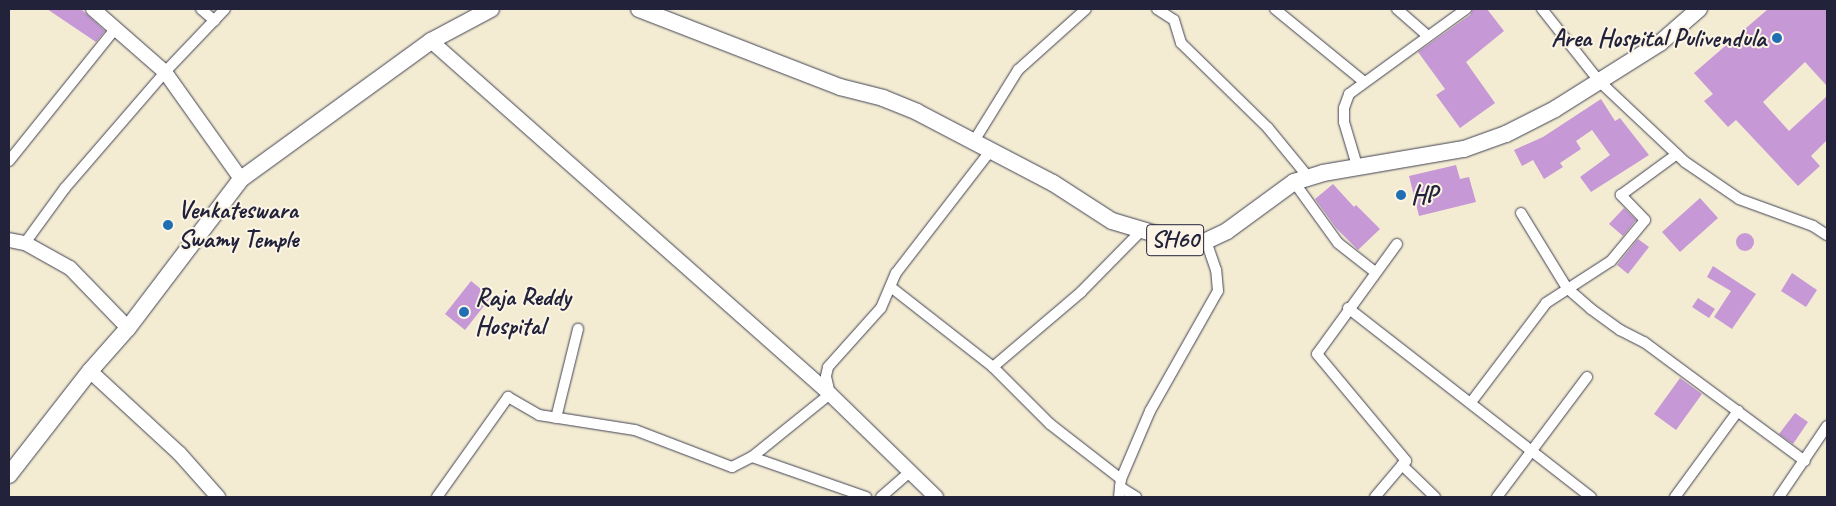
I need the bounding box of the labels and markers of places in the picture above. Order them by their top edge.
place label: Area Hospital Pulivendula [1552,23,1766,53]
marker: Area Hospital Pulivendula [1770,31,1784,45]
place label: HP [1411,180,1437,210]
marker: HP [1395,189,1407,201]
place label: Venkateswara Swamy Temple [178,196,298,255]
marker: Venkateswara Swamy Temple [162,219,174,231]
place label: Raja Reddy Hospital [475,283,571,342]
marker: Raja Reddy Hospital [457,305,471,319]

